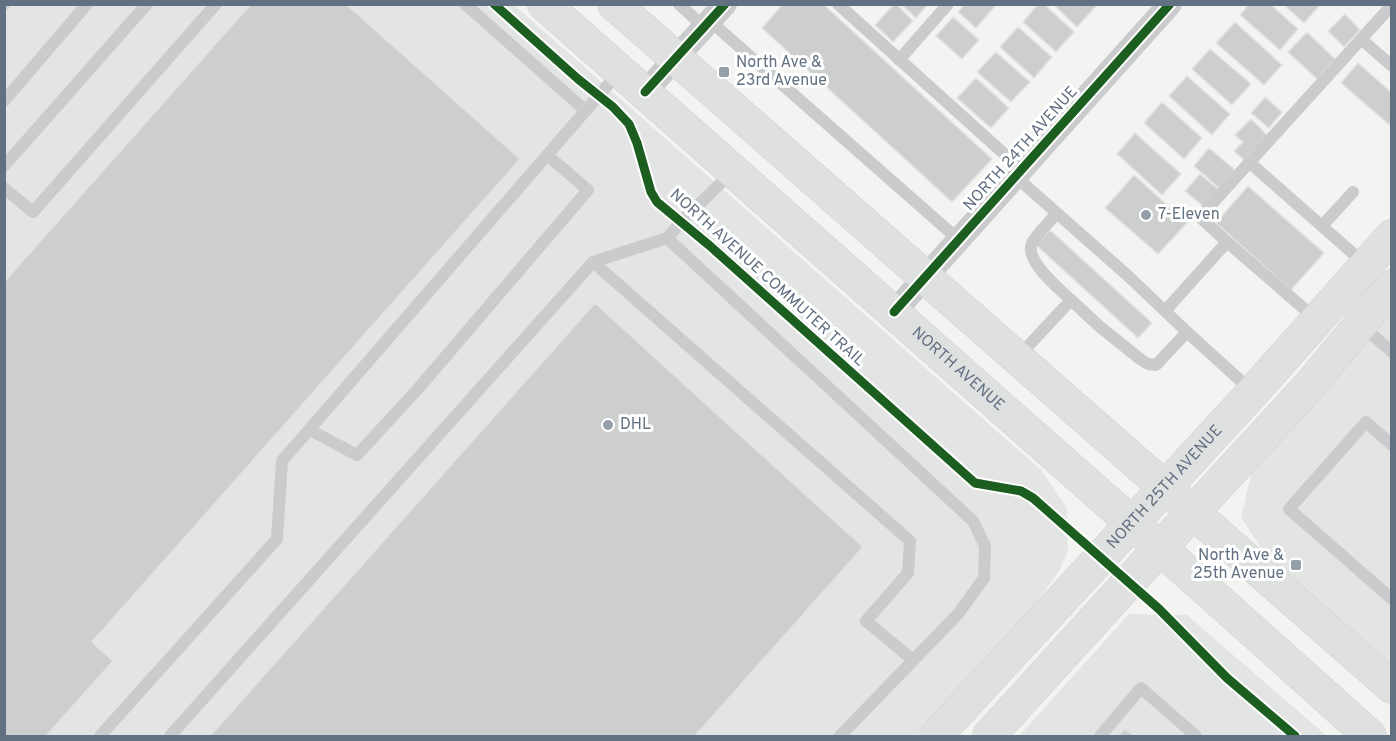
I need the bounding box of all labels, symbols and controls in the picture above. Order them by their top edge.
place label: North Ave & 23rd Avenue [736,53,827,91]
marker: North Ave & 23rd Avenue [717,65,731,79]
street label: NORTH 24TH AVENUE [960,82,1082,216]
street label: NORTH AVENUE COMMUTER TRAIL [665,185,869,371]
place label: 7-Eleven [1158,205,1220,225]
marker: 7-Eleven [1139,208,1153,222]
street label: NORTH AVENUE [907,323,1009,416]
place label: DHL [620,415,651,435]
marker: DHL [601,418,615,432]
street label: NORTH 25TH AVENUE [1103,421,1227,554]
place label: North Ave & 25th Avenue [1193,546,1284,584]
marker: North Ave & 25th Avenue [1289,558,1303,572]

